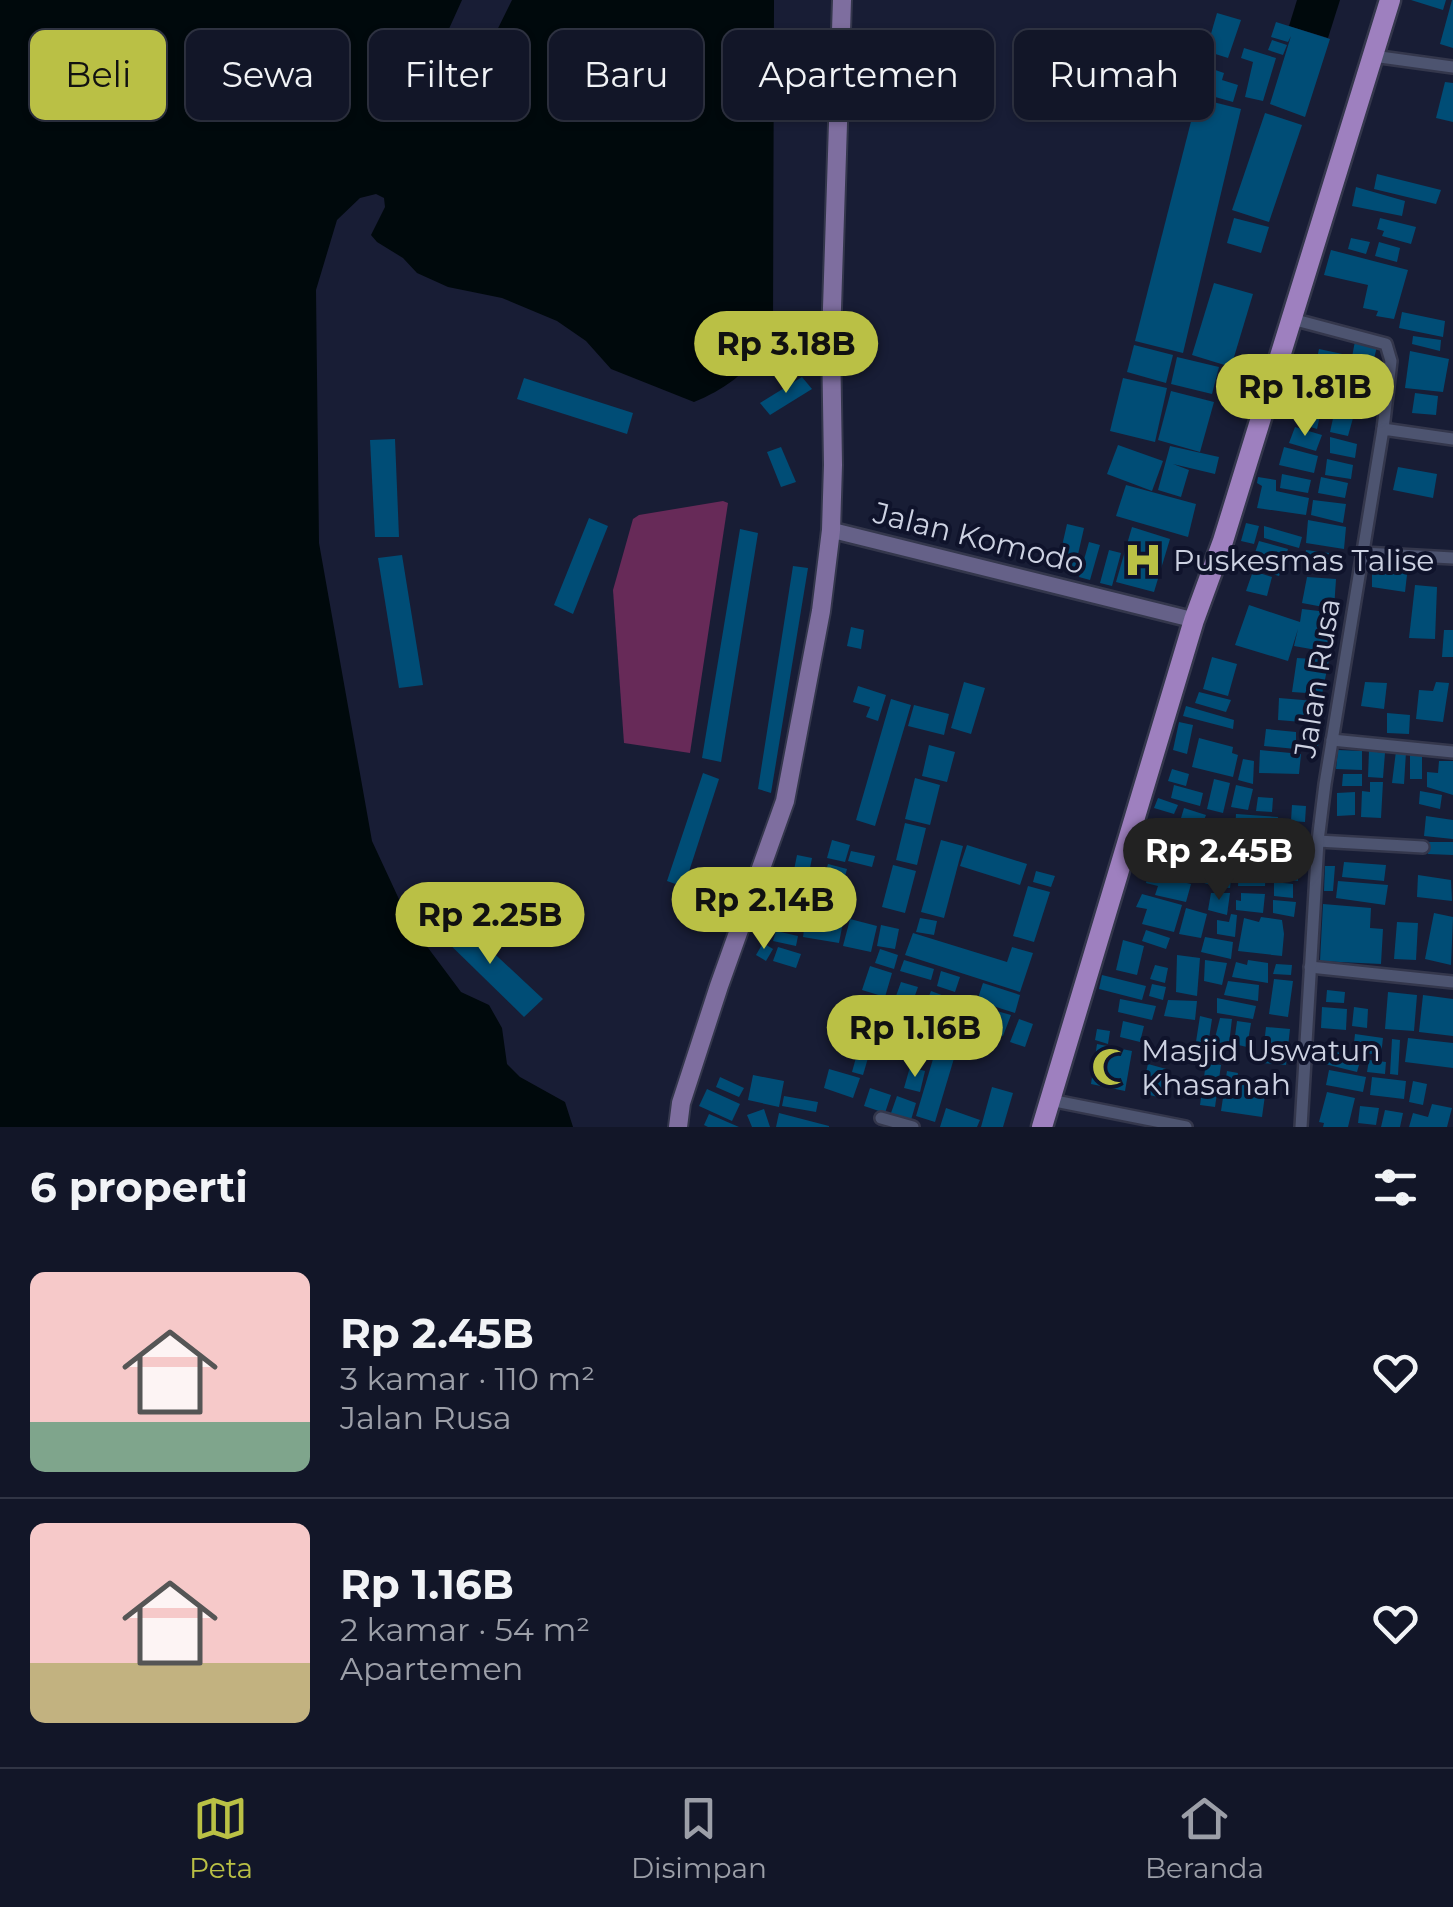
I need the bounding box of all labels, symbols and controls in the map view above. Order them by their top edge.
chip: Beli [30,30,166,120]
chip: Sewa [186,30,349,120]
chip: Filter [369,30,529,120]
chip: Baru [549,30,703,120]
chip: Apartemen [723,30,994,120]
chip: Rumah [1014,30,1214,120]
pin: Rp 3.18B [683,311,889,396]
text: Rp 3.18B [716,324,856,363]
pin: Rp 1.81B [1202,354,1408,439]
text: Rp 1.81B [1238,367,1372,406]
street label: Jalan Komodo [869,494,1088,582]
hospital icon: Puskesmas Talise [1122,539,1164,581]
place label: Puskesmas Talise [1173,542,1434,579]
street label: Jalan Rusa [1286,596,1348,761]
pin: Rp 2.45B [1116,818,1322,903]
text: Rp 2.45B [1145,831,1293,870]
pin: Rp 2.14B [661,867,867,952]
text: Rp 2.14B [694,880,834,919]
pin: Rp 2.25B [387,882,593,967]
text: Rp 2.25B [418,895,562,934]
pin: Rp 1.16B [812,995,1018,1080]
text: Rp 1.16B [849,1008,981,1047]
place label: Masjid Uswatun Khasanah [1141,1032,1381,1103]
mosque icon: Masjid Uswatun Khasanah [1090,1046,1132,1088]
icon: filters [1368,1160,1423,1215]
text: 6 properti [30,1161,248,1213]
text: Rp 2.45B [340,1307,534,1359]
icon: home [110,1312,230,1432]
icon: heart [1368,1345,1423,1400]
text: 3 kamar · 110 m² [340,1359,595,1398]
text: Jalan Rusa [340,1398,512,1437]
text: Rp 1.16B [340,1558,514,1610]
icon: home [110,1563,230,1683]
icon: heart [1368,1596,1423,1651]
text: 2 kamar · 54 m² [340,1610,590,1649]
text: Apartemen [340,1649,523,1688]
tab: Peta [189,1791,253,1885]
tab: Disimpan [631,1791,767,1885]
tab: Beranda [1145,1791,1264,1885]

